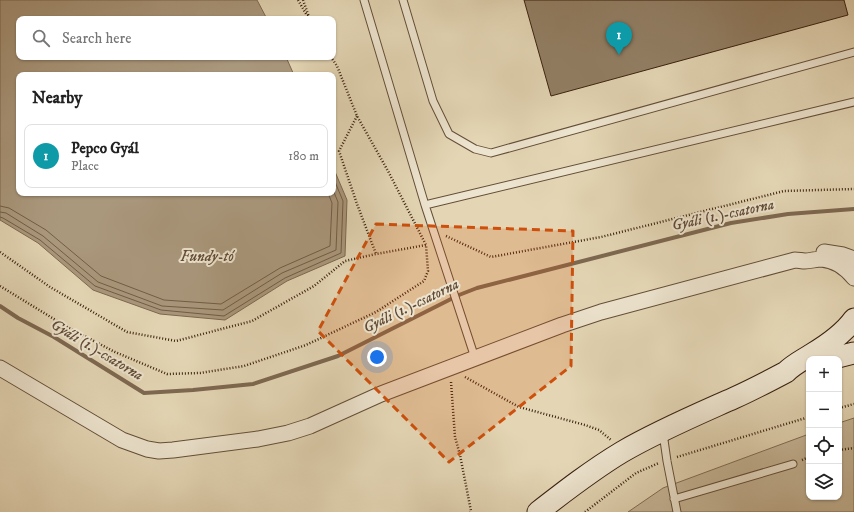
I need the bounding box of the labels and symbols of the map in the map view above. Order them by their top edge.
pin: 1 [606,22,632,55]
water label: Gyáli (1.)-csatorna [670,195,776,235]
water label: Fundy-tó [180,247,235,266]
water label: Gyáli (1.)-csatorna [360,275,462,337]
water label: Gyáli (1.)-csatorna [47,315,147,385]
your location [367,347,387,367]

